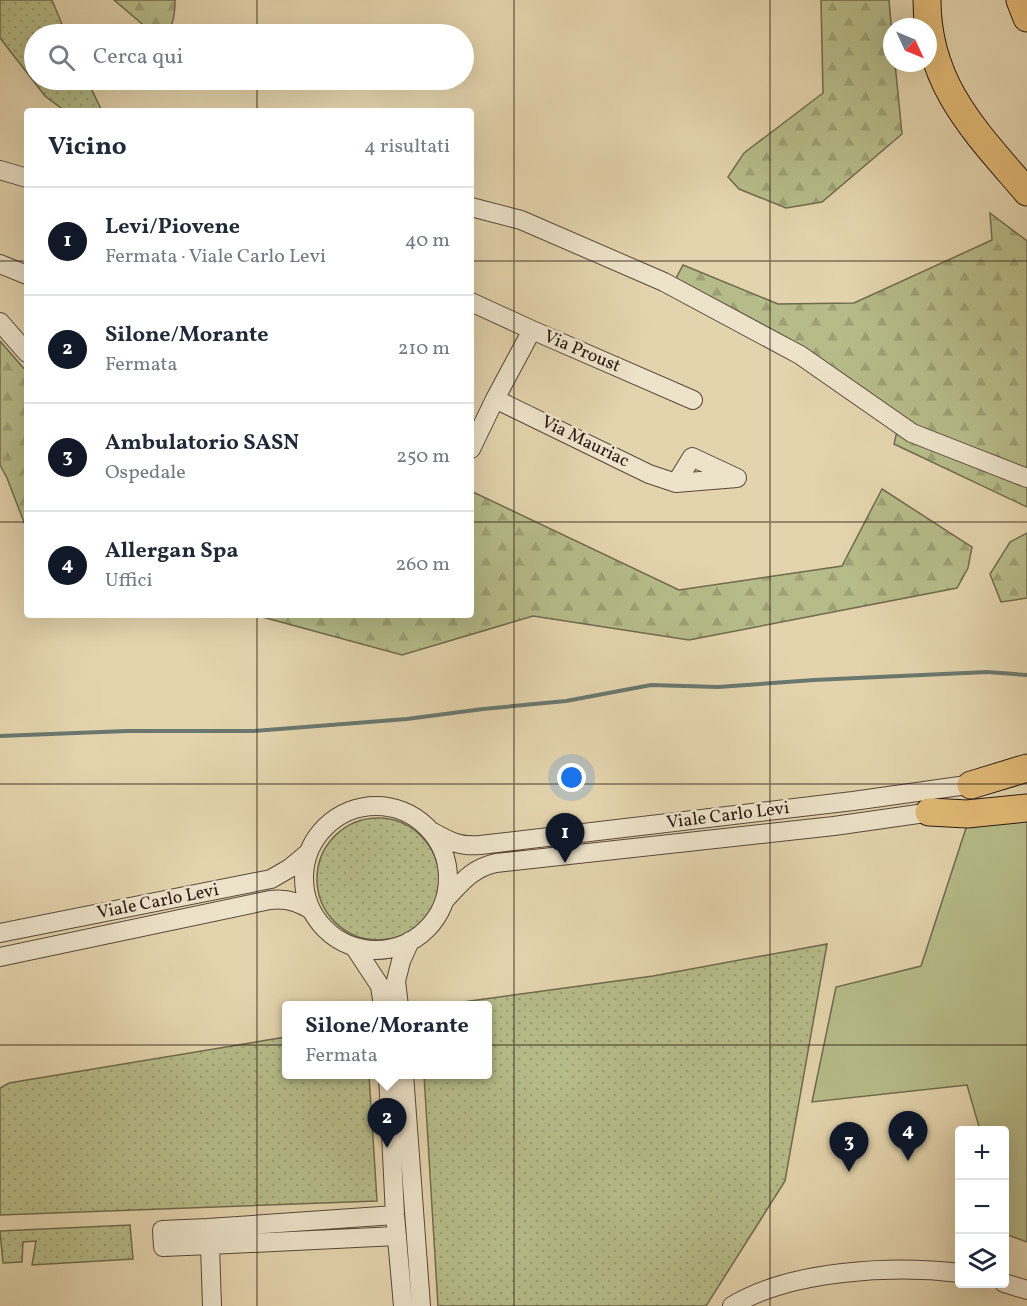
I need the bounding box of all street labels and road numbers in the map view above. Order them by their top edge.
street label: Via Proust [540,325,624,379]
street label: Via Mauriac [537,410,633,474]
street label: Viale Carlo Levi [665,796,791,836]
street label: Viale Carlo Levi [95,878,221,926]

